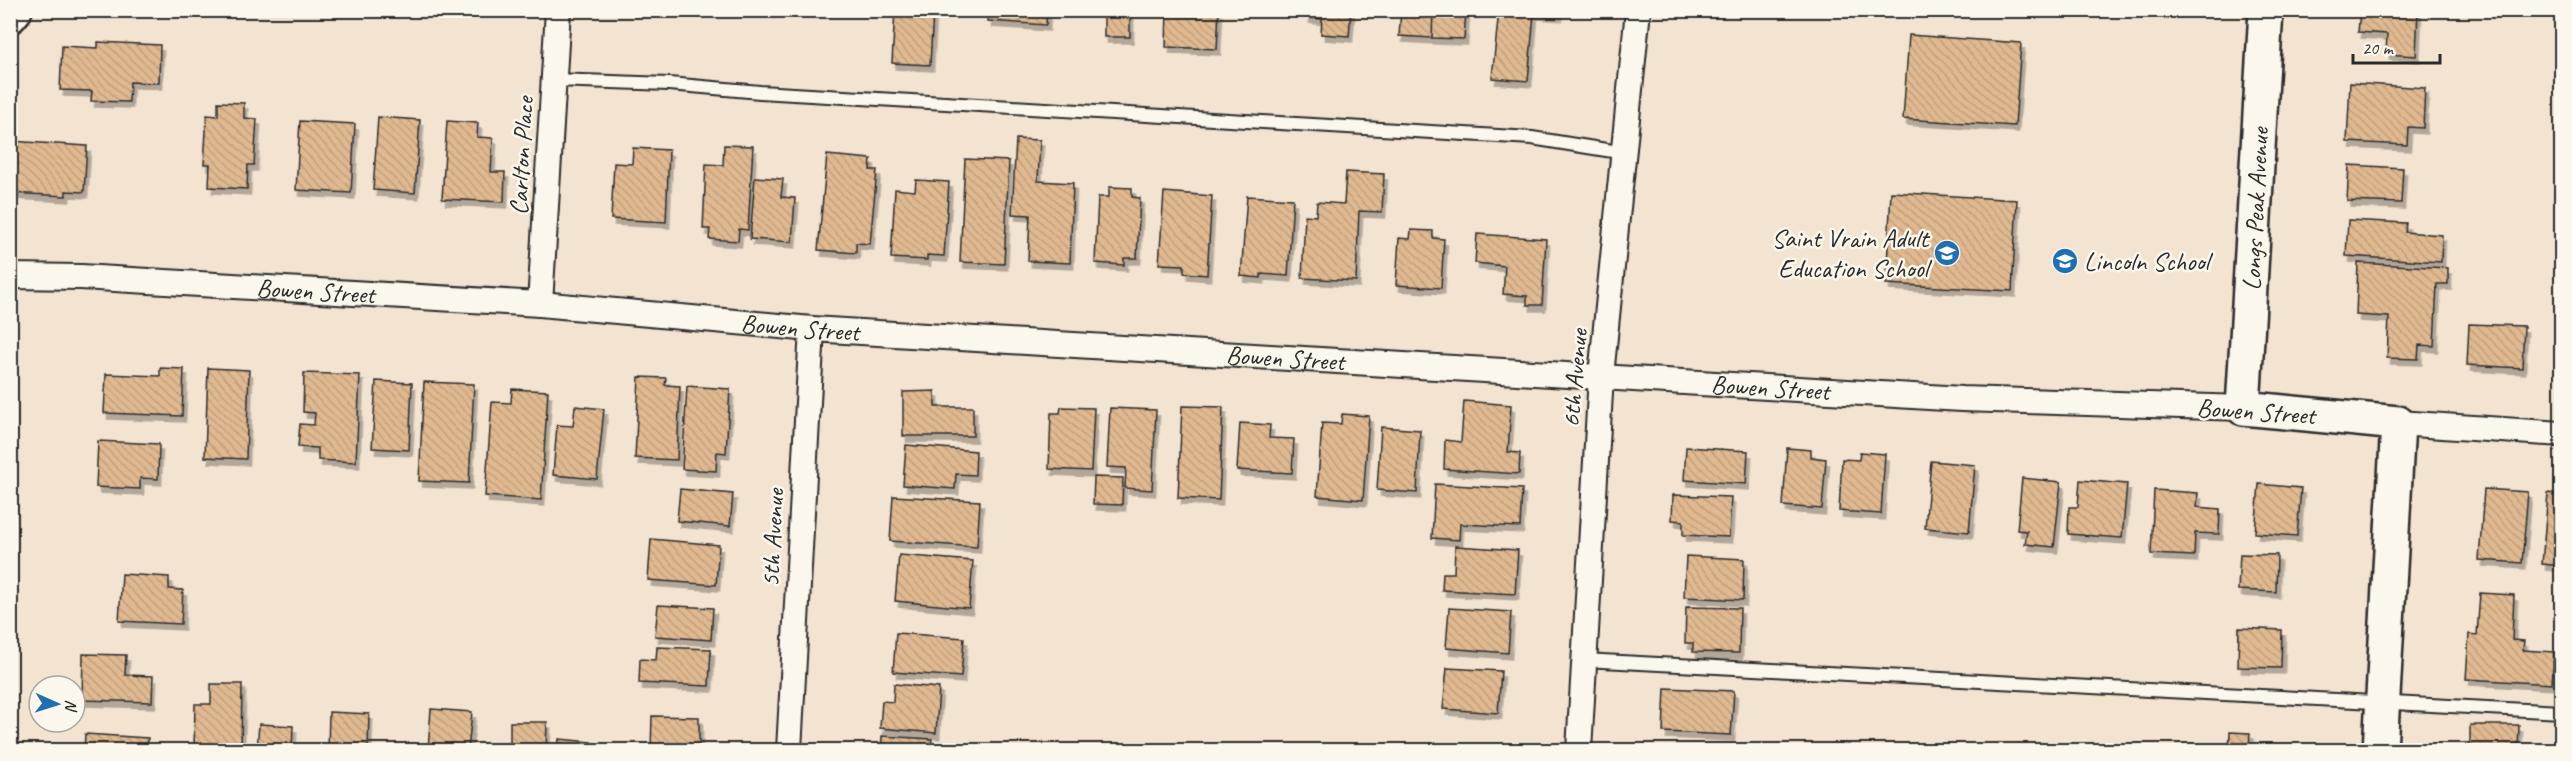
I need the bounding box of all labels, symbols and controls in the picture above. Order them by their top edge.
scale bar [2353,27,2440,65]
text: 20 m [2362,37,2395,59]
street label: Carlton Place [502,93,541,216]
street label: Longs Peak Avenue [2235,125,2276,291]
place label: Saint Vrain Adult Education School [1772,222,1933,285]
school or university icon: Saint Vrain Adult Education School [1932,238,1962,268]
place label: Lincoln School [2084,245,2214,278]
school or university icon: Lincoln School [2050,246,2080,276]
street label: Bowen Street [255,271,378,311]
street label: Bowen Street [740,307,863,349]
street label: 6th Avenue [1554,326,1595,428]
street label: Bowen Street [1225,338,1348,379]
street label: Bowen Street [1710,368,1833,408]
street label: Bowen Street [2196,391,2319,432]
street label: 5th Avenue [753,487,792,588]
north arrow [27,674,87,734]
text: N [61,699,81,713]

